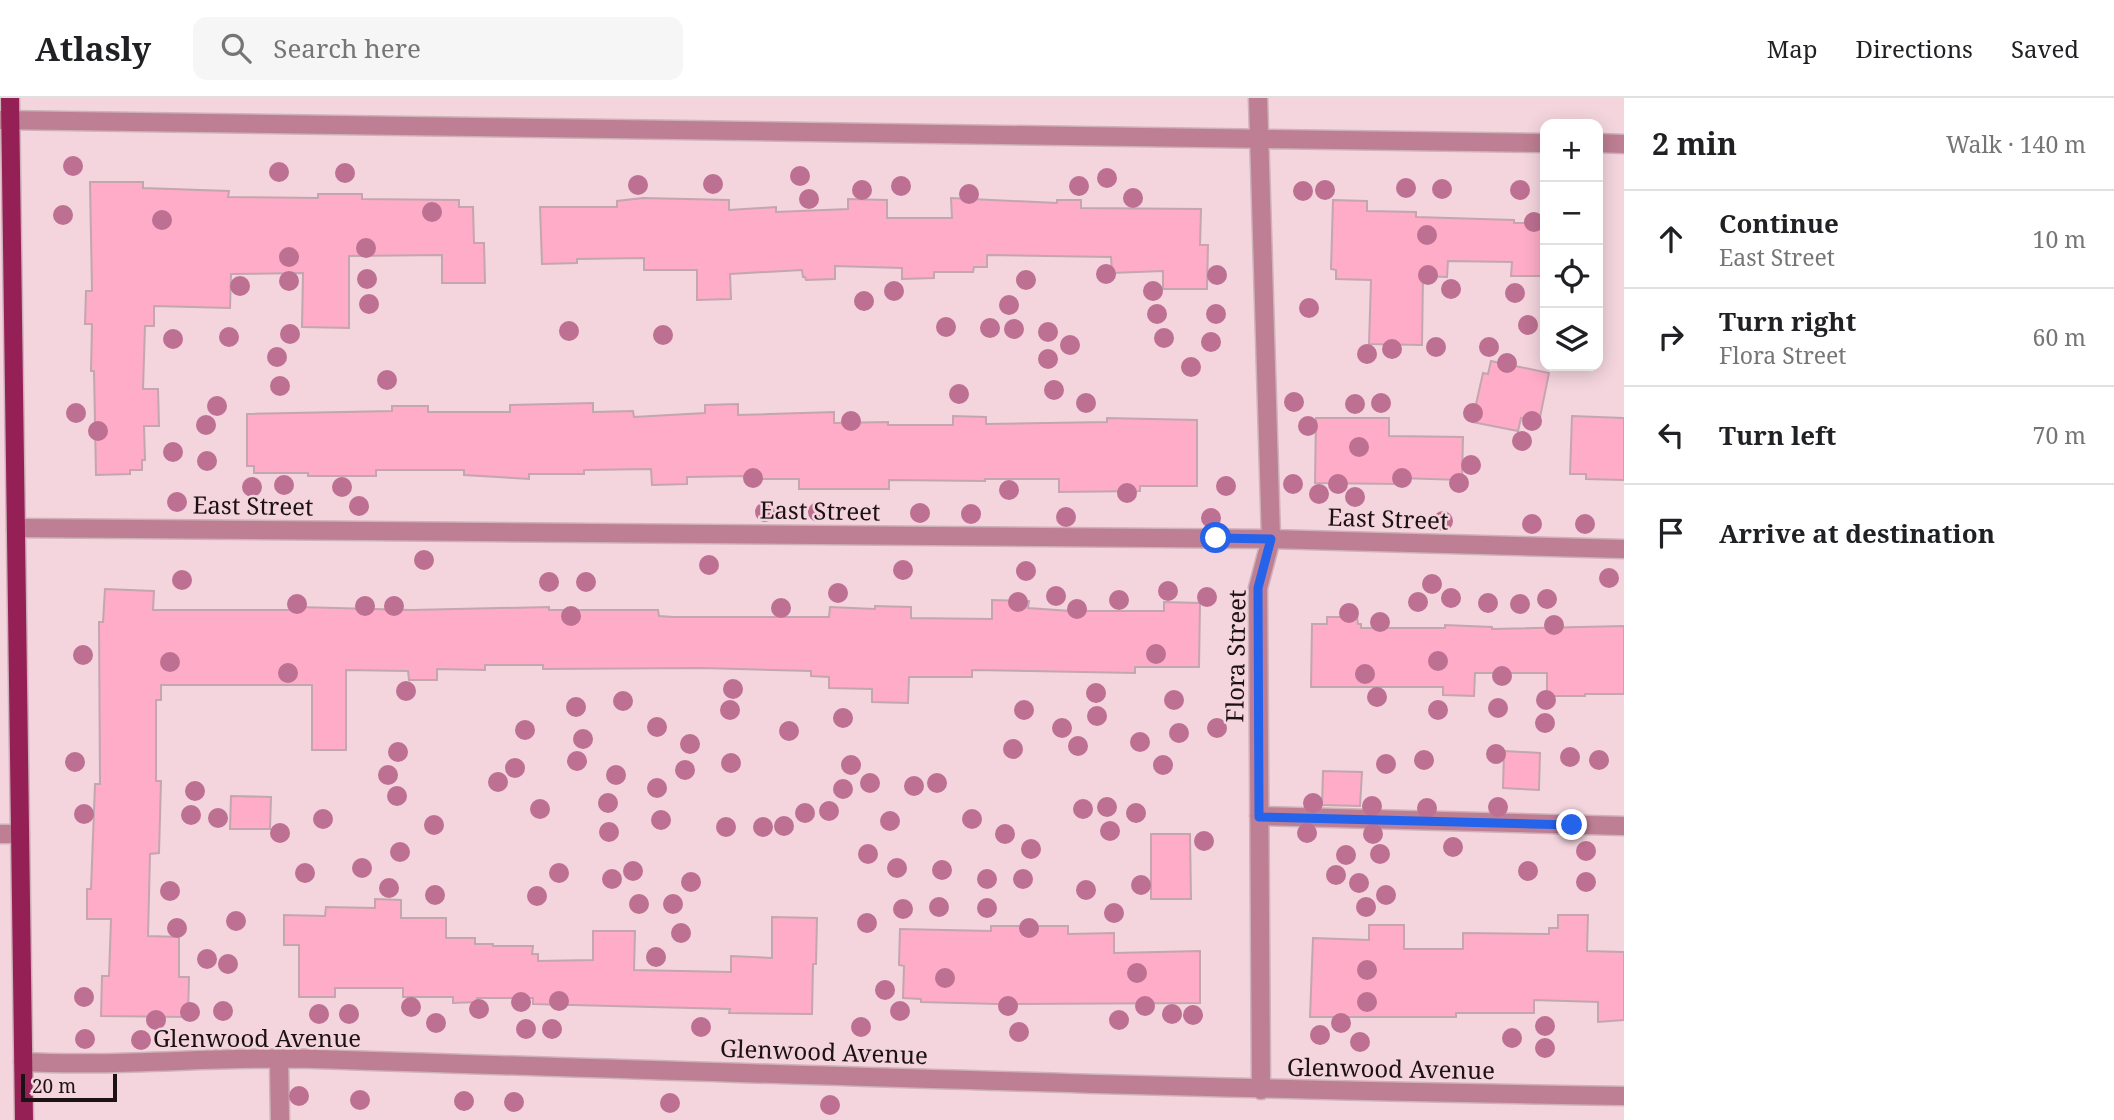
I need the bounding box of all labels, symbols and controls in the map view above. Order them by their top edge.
search box [193,17,683,80]
text: Atlasly [35,26,151,71]
icon: search [217,29,255,67]
text: Search here [273,30,421,66]
text: Map [1767,32,1818,65]
text: Directions [1856,32,1973,65]
text: Saved [2011,32,2079,65]
map controls [1540,119,1603,371]
button: + [1540,119,1603,182]
text: 2 min [1652,123,1737,164]
text: Walk · 140 m [1946,128,2086,160]
button: − [1540,182,1603,245]
text: Continue [1719,205,1839,241]
icon: ahead [1652,220,1690,258]
text: 10 m [2033,223,2086,255]
text: East Street [1719,241,1835,273]
button: locate [1540,245,1603,308]
text: Turn right [1719,303,1856,339]
button: layers [1540,308,1603,371]
icon: right [1652,318,1690,356]
text: 60 m [2033,321,2086,353]
text: Flora Street [1719,339,1846,371]
icon: left [1652,416,1690,454]
text: Turn left [1719,417,1836,453]
text: 70 m [2033,419,2086,451]
street label: East Street [192,487,314,523]
street label: East Street [759,492,881,528]
street label: East Street [1327,499,1449,537]
icon: arrive [1652,514,1690,552]
text: Arrive at destination [1719,515,1995,551]
route start [1200,522,1231,553]
street label: Flora Street [1217,589,1253,723]
route end [1556,809,1587,840]
street label: Glenwood Avenue [153,1021,361,1054]
street label: Glenwood Avenue [719,1031,929,1071]
street label: Glenwood Avenue [1287,1050,1495,1086]
scale bar [21,1071,117,1103]
text: 20 m [32,1073,76,1099]

